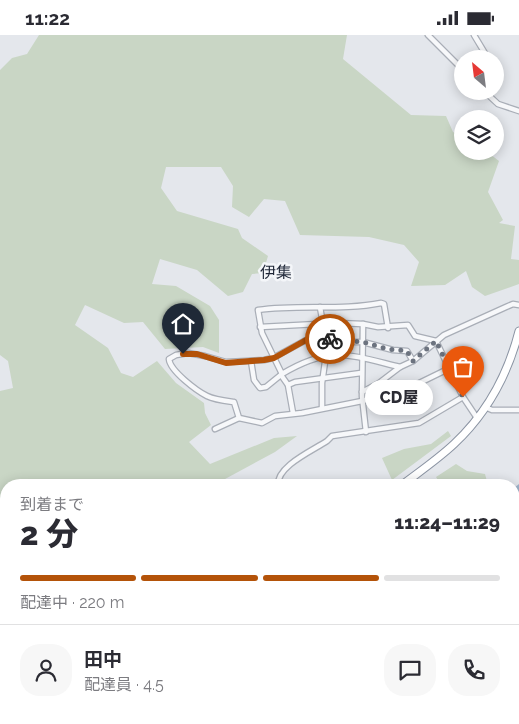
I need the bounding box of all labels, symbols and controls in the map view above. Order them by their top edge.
text: 11:22 [25,7,70,29]
north arrow [454,50,504,100]
map controls [454,50,504,160]
button: layers [454,110,504,160]
district label: 伊集 [260,263,292,282]
pin [162,303,204,354]
icon: home [169,310,197,338]
courier [305,314,355,364]
icon: bike [316,325,344,353]
pin [442,346,484,397]
icon: bag [449,353,477,381]
callout: CD屋 [366,379,433,415]
text: CD屋 [380,388,418,407]
text: 到着まで [20,495,84,514]
text: 11:24–11:29 [394,511,500,533]
text: 2 分 [20,515,78,552]
text: 配達中 · 220 m [20,593,124,612]
button: person [20,644,72,696]
button: chat [384,644,436,696]
button: phone [448,644,500,696]
text: 田中 [84,648,122,670]
text: 配達員 · 4.5 [84,675,164,694]

